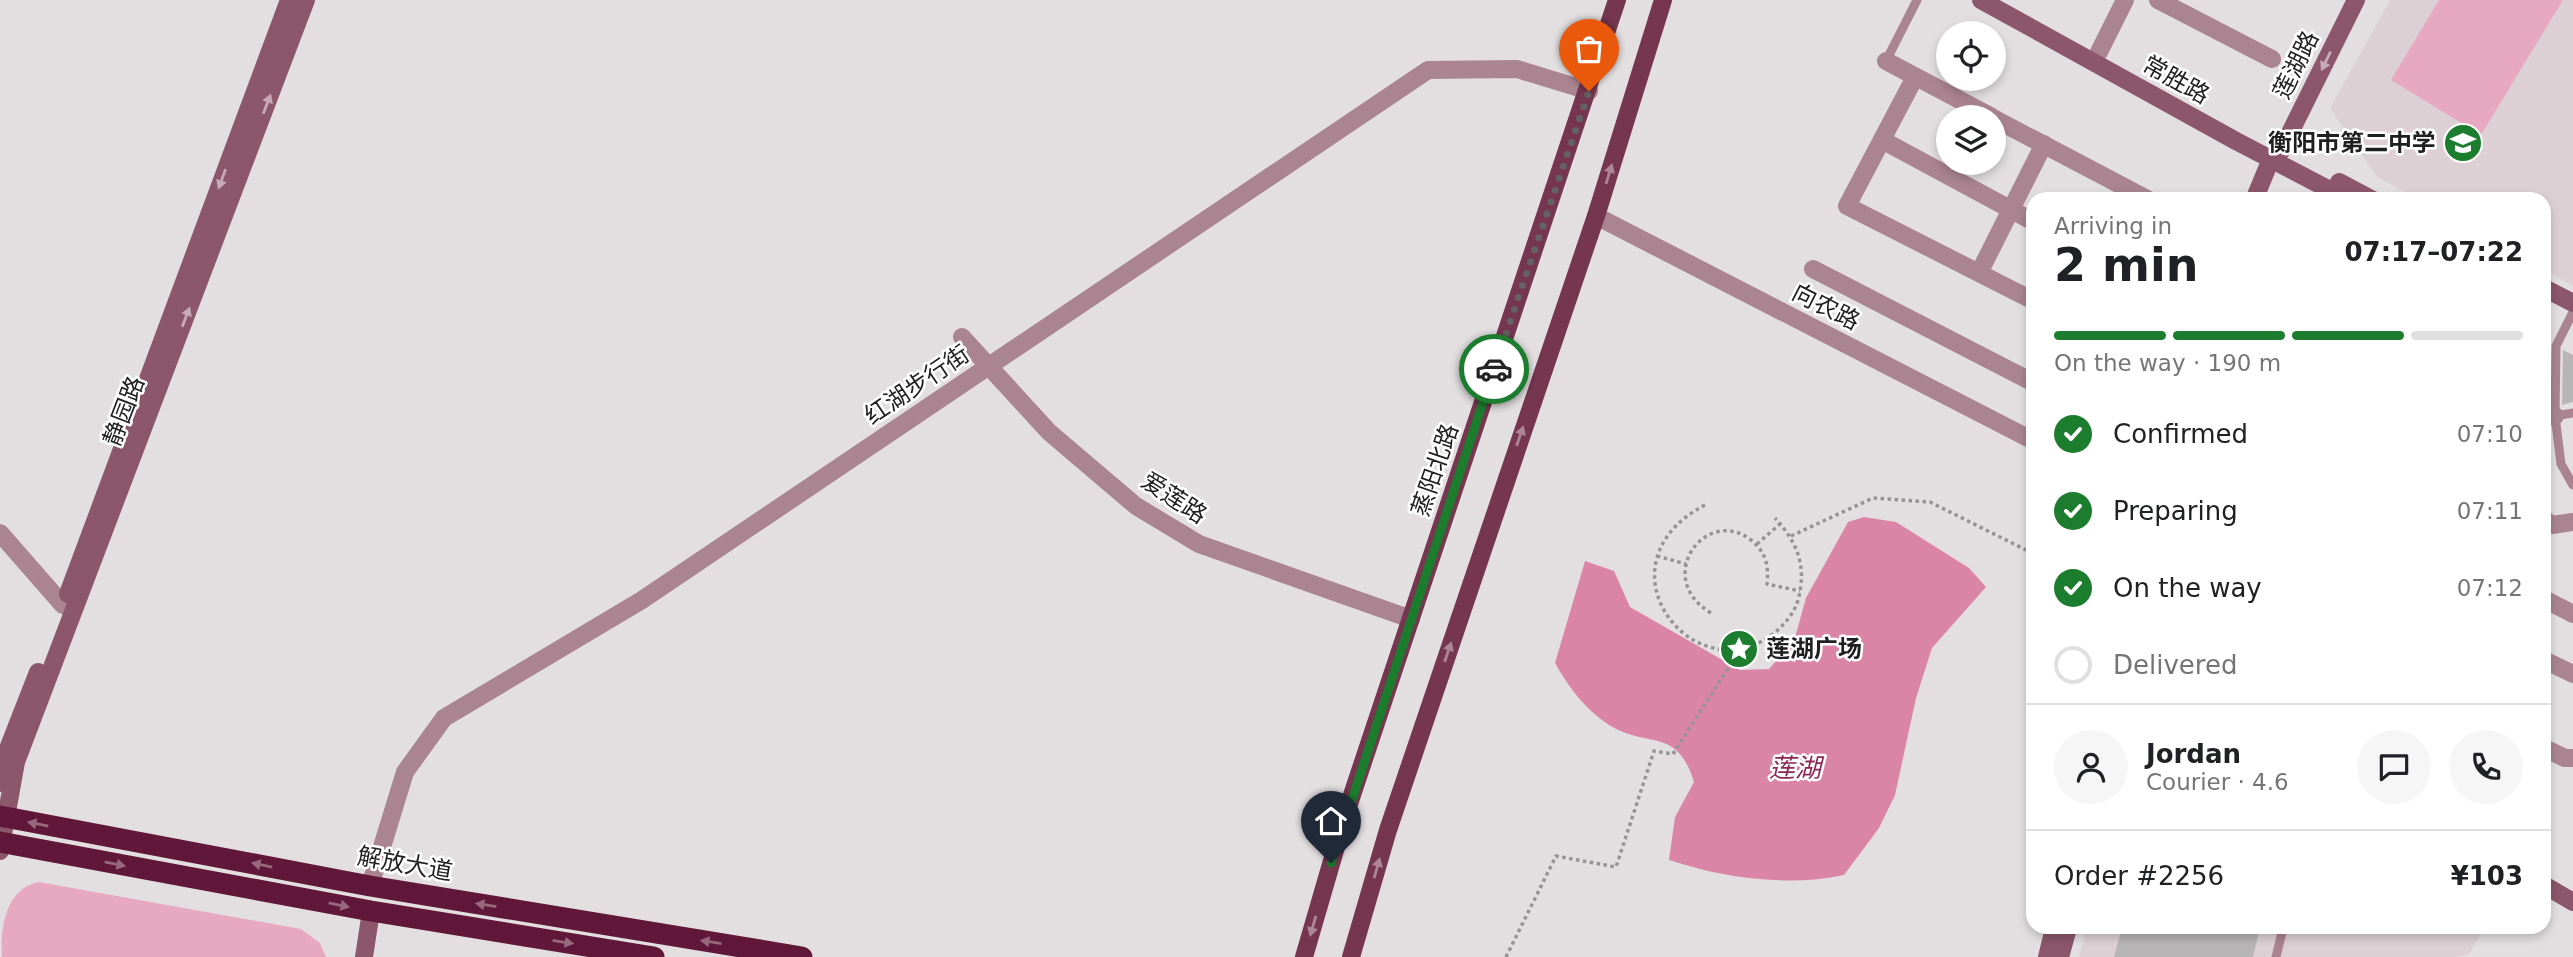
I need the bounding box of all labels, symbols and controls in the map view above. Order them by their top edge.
pin [1559,19,1619,91]
map controls [1936,21,2006,175]
button: locate [1936,21,2006,91]
street label: 莲湖路 [2268,27,2324,103]
icon: bag [1570,30,1608,68]
street label: 常胜路 [2138,50,2214,110]
one-way arrow [2320,51,2331,71]
one-way arrow [261,93,272,114]
button: layers [1936,105,2006,175]
school or university icon: 衡阳市第二中学 [2442,122,2484,164]
place label: 衡阳市第二中学 [2268,129,2436,157]
one-way arrow [1604,164,1615,185]
one-way arrow [216,168,227,189]
text: Arriving in [2054,213,2172,239]
text: 07:17–07:22 [2344,237,2523,267]
text: 2 min [2054,238,2198,292]
street label: 向农路 [1788,278,1864,336]
one-way arrow [181,306,192,327]
courier [1459,334,1529,404]
street label: 红湖步行街 [859,340,975,430]
icon: car [1475,350,1513,388]
text: On the way · 190 m [2054,350,2281,376]
street label: 静园路 [98,372,150,450]
icon: check [2054,415,2092,453]
text: Confirmed [2113,419,2248,449]
street label: 蒸阳北路 [1406,420,1464,520]
text: 07:10 [2457,421,2523,447]
one-way arrow [1515,426,1526,447]
street label: 爱莲路 [1136,467,1212,529]
icon: check [2054,492,2092,530]
text: Preparing [2113,496,2238,526]
text: 07:11 [2457,498,2523,524]
icon: check [2054,569,2092,607]
text: On the way [2113,573,2262,603]
text: 07:12 [2457,575,2523,601]
place icon: 莲湖广场 [1718,628,1760,670]
place label: 莲湖广场 [1766,635,1862,663]
one-way arrow [1443,641,1454,662]
text: Delivered [2113,650,2237,680]
button: person [2054,730,2128,804]
button: chat [2357,730,2431,804]
button: phone [2449,730,2523,804]
text: Jordan [2146,739,2241,769]
water label: 莲湖 [1769,753,1825,783]
text: Courier · 4.6 [2146,769,2289,795]
pin [1301,791,1361,863]
icon: home [1312,802,1350,840]
one-way arrow [27,818,49,829]
street label: 解放大道 [355,842,455,886]
one-way arrow [1372,857,1382,878]
one-way arrow [104,858,126,869]
one-way arrow [251,860,273,871]
text: Order #2256 [2054,861,2224,891]
text: ¥103 [2451,861,2523,891]
one-way arrow [475,899,497,910]
one-way arrow [328,900,350,911]
one-way arrow [1307,916,1317,937]
one-way arrow [700,936,722,947]
one-way arrow [552,937,574,948]

